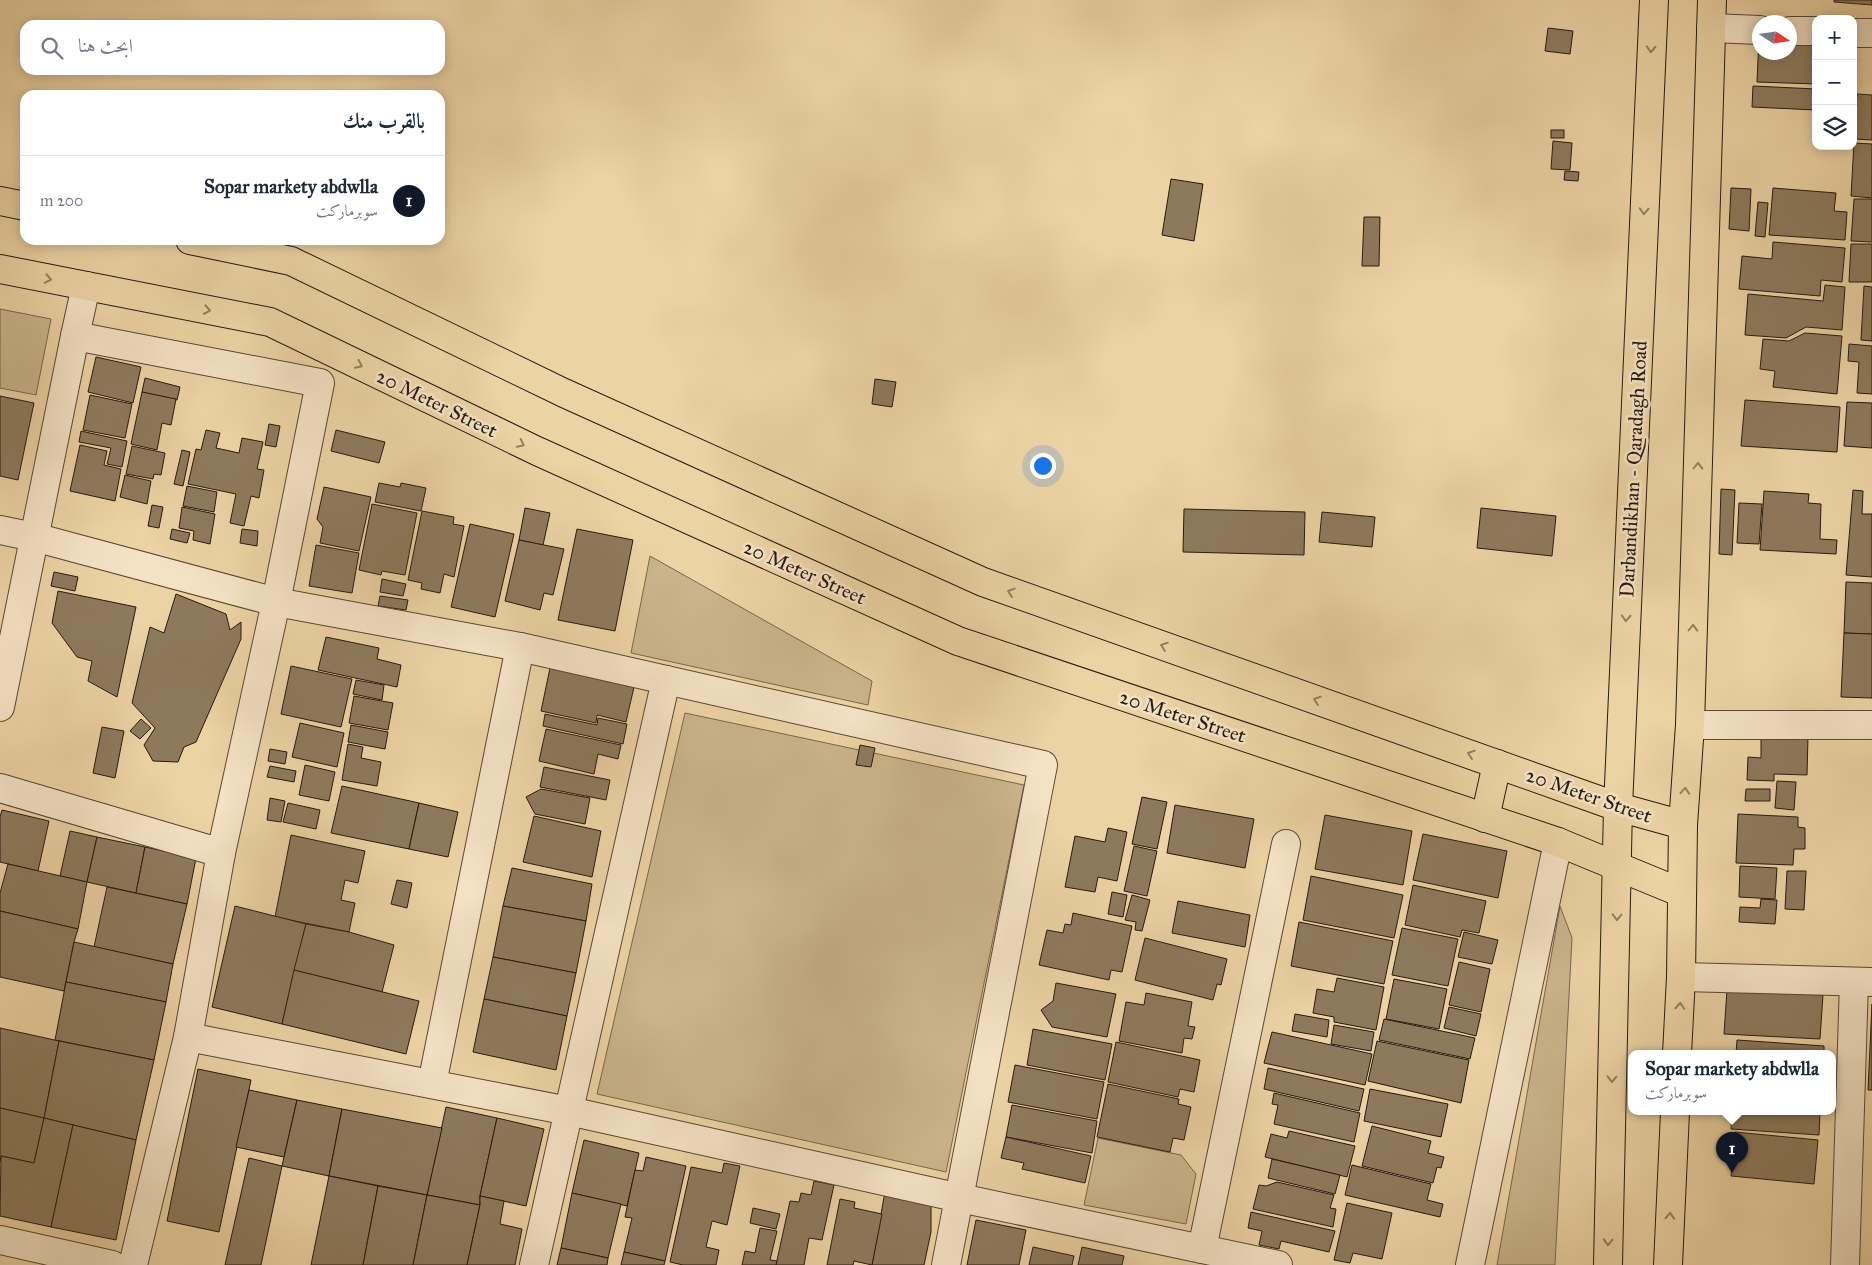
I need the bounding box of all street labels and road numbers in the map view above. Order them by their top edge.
street label: Darbandikhan - Qaradagh Road [1614,340,1653,598]
street label: 20 Meter Street [373,363,501,443]
street label: 20 Meter Street [740,534,870,610]
street label: 20 Meter Street [1117,684,1249,748]
street label: 20 Meter Street [1523,762,1655,828]

